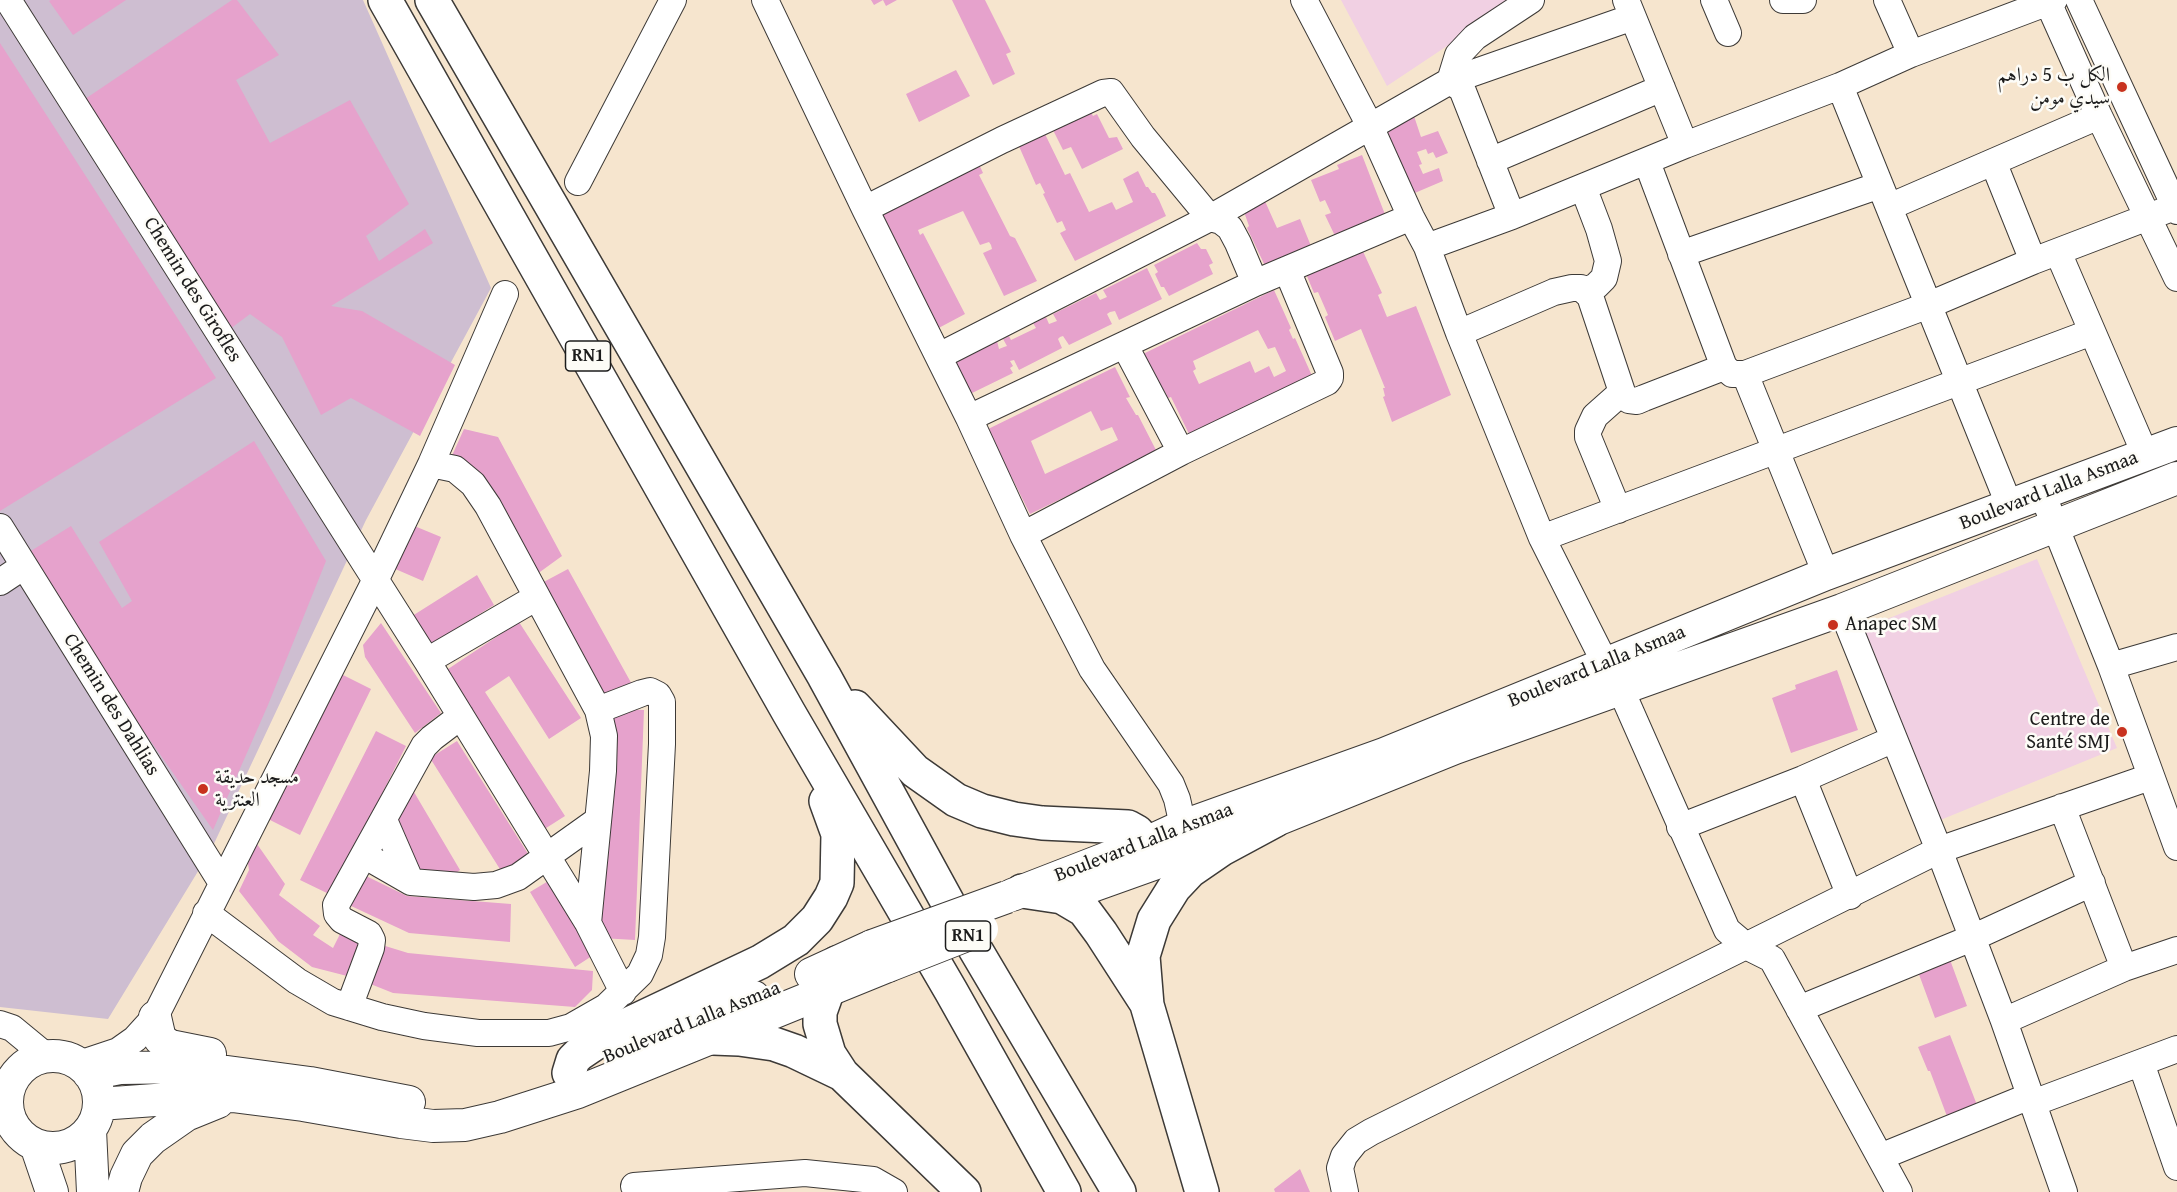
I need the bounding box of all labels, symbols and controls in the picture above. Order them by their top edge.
place label: الكل ب 5 دراهم سيدي مومن [1997,64,2110,111]
marker: الكل ب 5 دراهم سيدي مومن [2115,80,2129,94]
street label: Chemin des Girofles [138,213,246,367]
road number: RN1 [566,341,610,371]
street label: Boulevard Lalla Asmaa [1956,446,2142,536]
place label: Anapec SM [1845,613,1937,637]
marker: Anapec SM [1826,618,1840,632]
street label: Boulevard Lalla Asmaa [1505,620,1689,714]
street label: Chemin des Dahlias [58,630,164,780]
place label: Centre de Santé SMJ [2026,708,2110,755]
marker: Centre de Santé SMJ [2115,725,2129,739]
place label: مسجد حديقة العنترية [215,766,299,813]
marker: مسجد حديقة العنترية [196,782,210,796]
street label: Boulevard Lalla Asmaa [1051,798,1237,888]
road number: RN1 [946,921,990,951]
street label: Boulevard Lalla Asmaa [600,976,784,1070]

